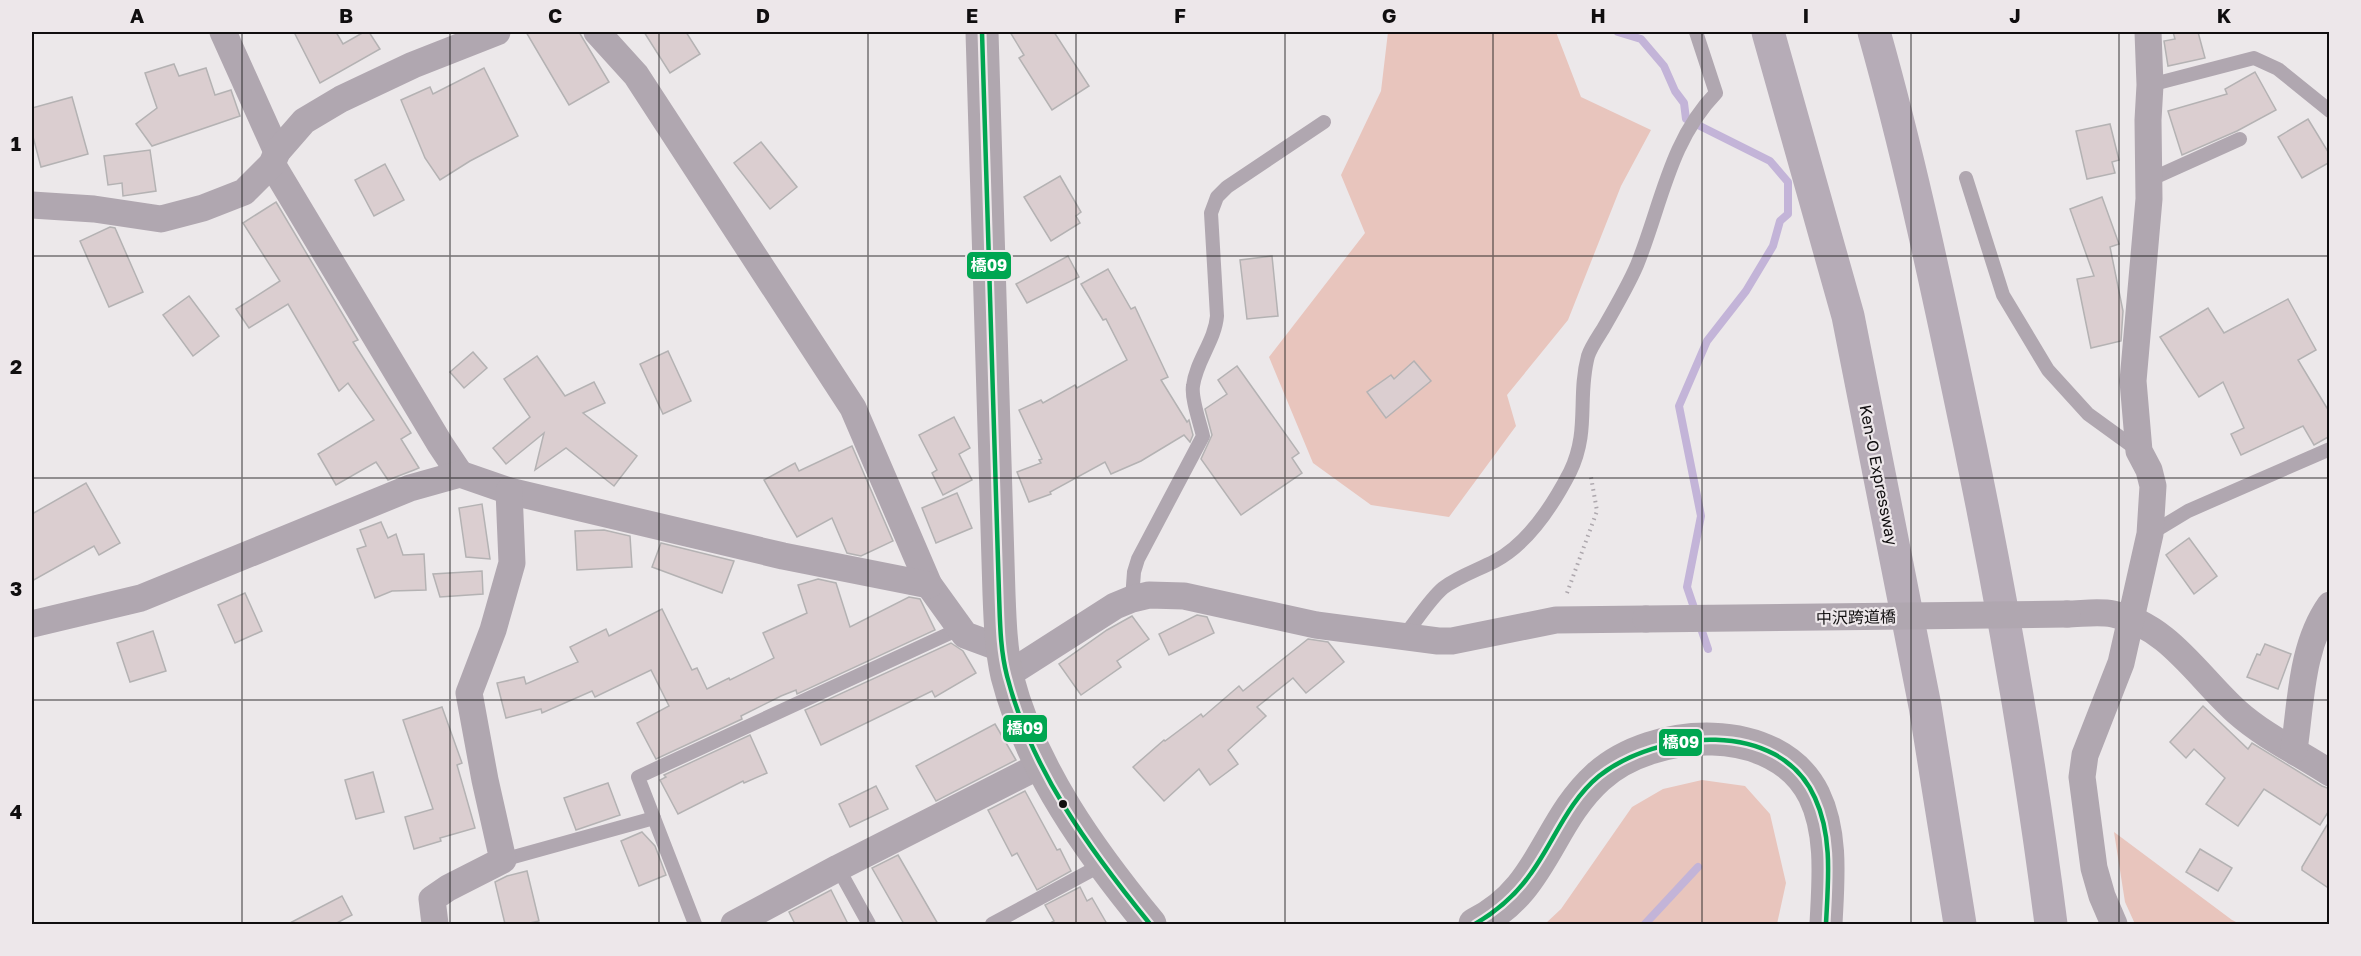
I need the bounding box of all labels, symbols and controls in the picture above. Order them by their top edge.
text: A [130,3,144,27]
text: B [339,3,353,27]
text: C [548,3,562,27]
text: D [756,3,770,27]
text: E [966,3,978,27]
text: F [1174,3,1186,27]
text: G [1382,3,1396,27]
text: H [1590,3,1606,27]
text: I [1803,3,1809,27]
text: J [2009,3,2021,27]
text: K [2217,3,2232,27]
text: 1 [11,131,21,155]
line badge: 橋09 [966,251,1012,280]
text: 橋09 [971,255,1007,275]
text: 2 [10,354,22,378]
street label: Ken-O Expressway [1856,403,1902,547]
text: 3 [10,576,22,600]
street label: 中沢跨道橋 [1816,606,1896,628]
line badge: 橋09 [1002,714,1048,743]
text: 橋09 [1007,718,1043,738]
line badge: 橋09 [1658,728,1703,757]
text: 橋09 [1663,732,1699,752]
unlabelled marker [1057,798,1069,810]
text: 4 [10,799,22,823]

